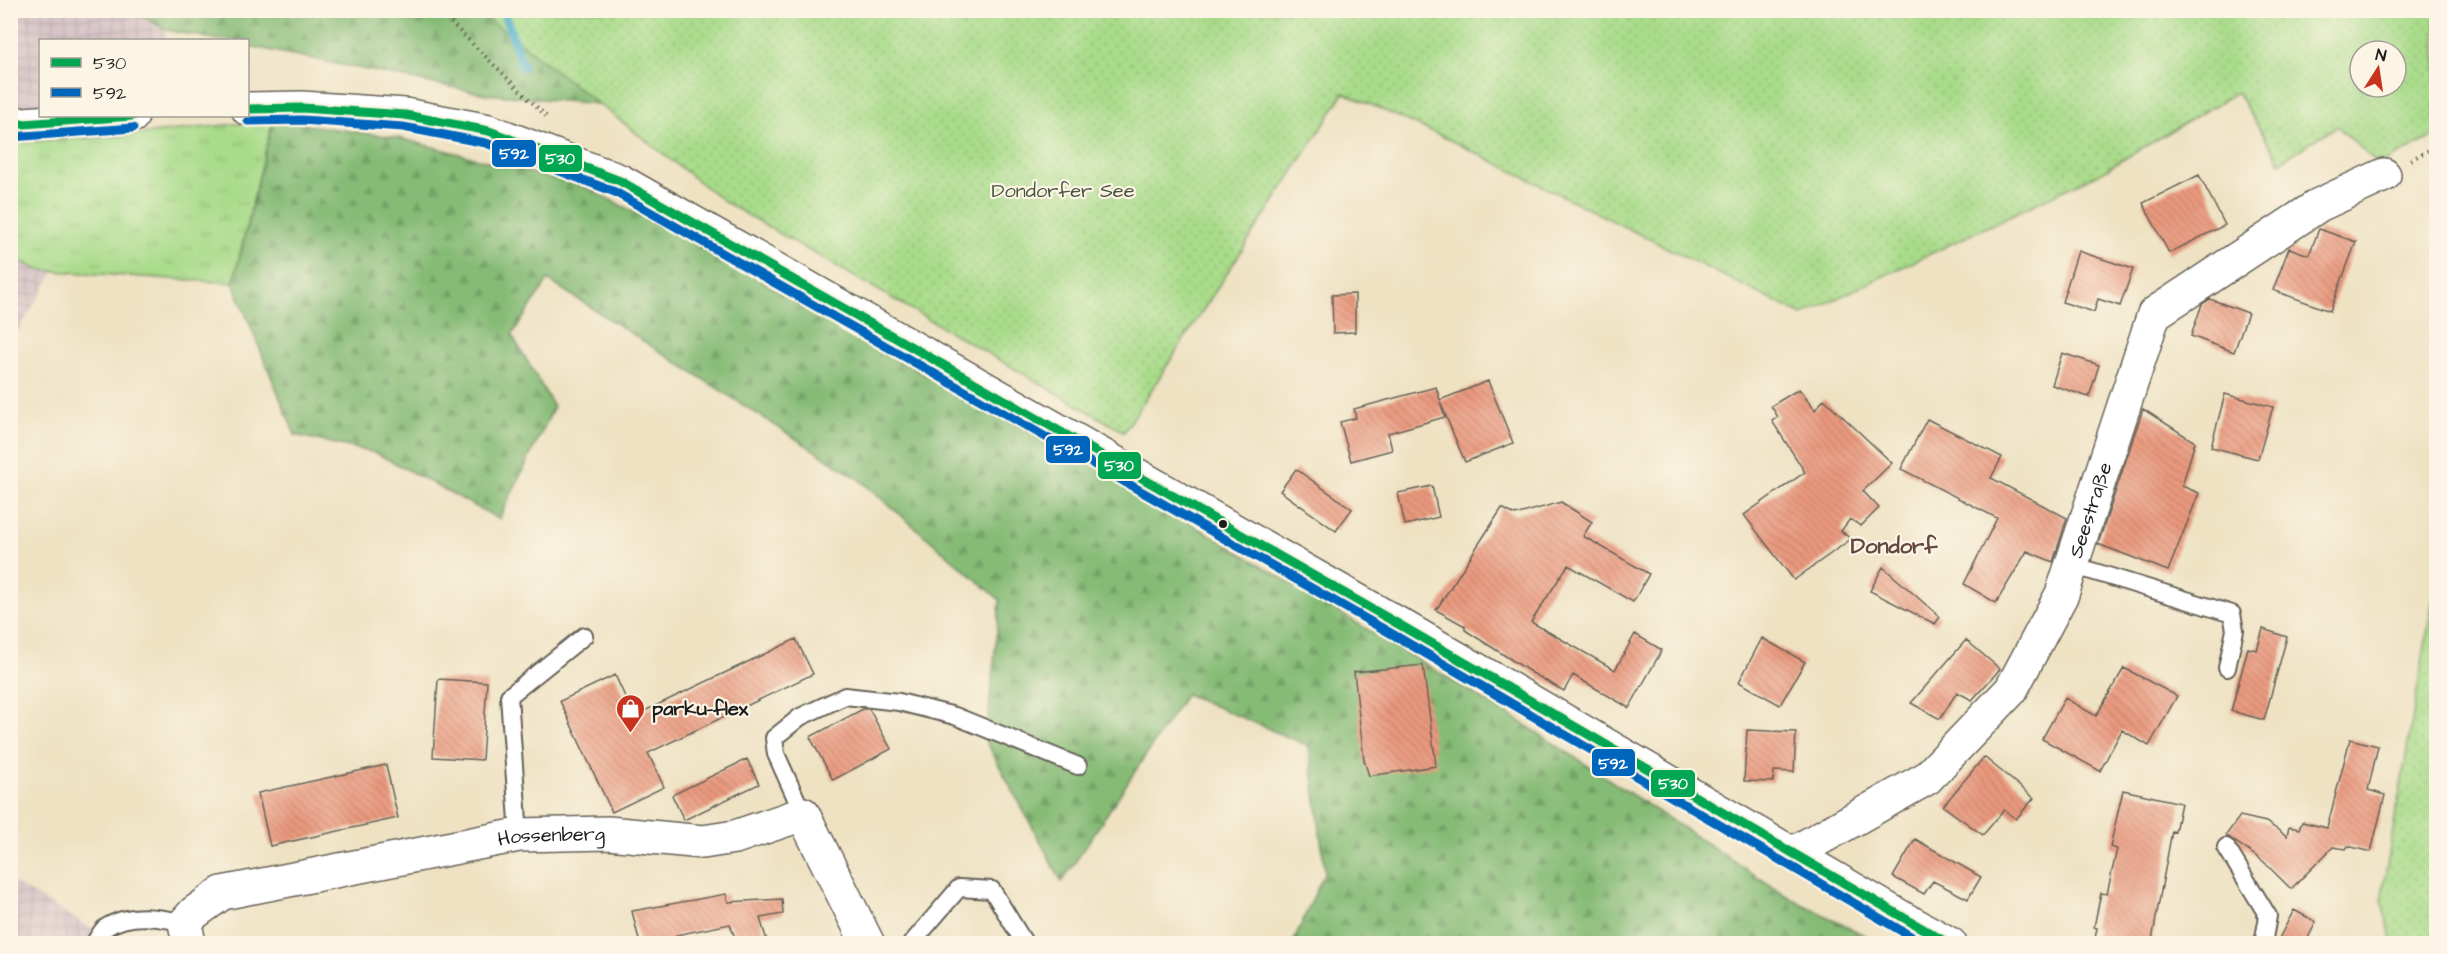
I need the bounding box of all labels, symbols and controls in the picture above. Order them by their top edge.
legend [39,39,249,117]
north arrow [2348,39,2408,99]
text: N [2374,44,2388,67]
text: 530 [93,51,126,76]
text: 592 [93,81,127,106]
line badge: 592 [491,139,537,168]
text: 592 [499,143,530,165]
line badge: 530 [538,144,583,173]
text: 530 [545,148,575,170]
park label: Dondorfer See [992,177,1135,205]
line badge: 592 [1045,435,1091,464]
text: 592 [1053,439,1084,461]
line badge: 530 [1097,451,1142,480]
text: 530 [1104,455,1134,477]
street label: Seestraße [2062,458,2119,561]
unlabelled marker [1217,518,1229,530]
district label: Dondorf [1851,531,1938,562]
shop icon: parku-flex [615,692,647,734]
place label: parku-flex [652,695,749,723]
line badge: 592 [1591,748,1636,777]
text: 592 [1598,753,1629,775]
line badge: 530 [1650,769,1696,798]
text: 530 [1658,773,1688,795]
street label: Hossenberg [495,820,605,854]

